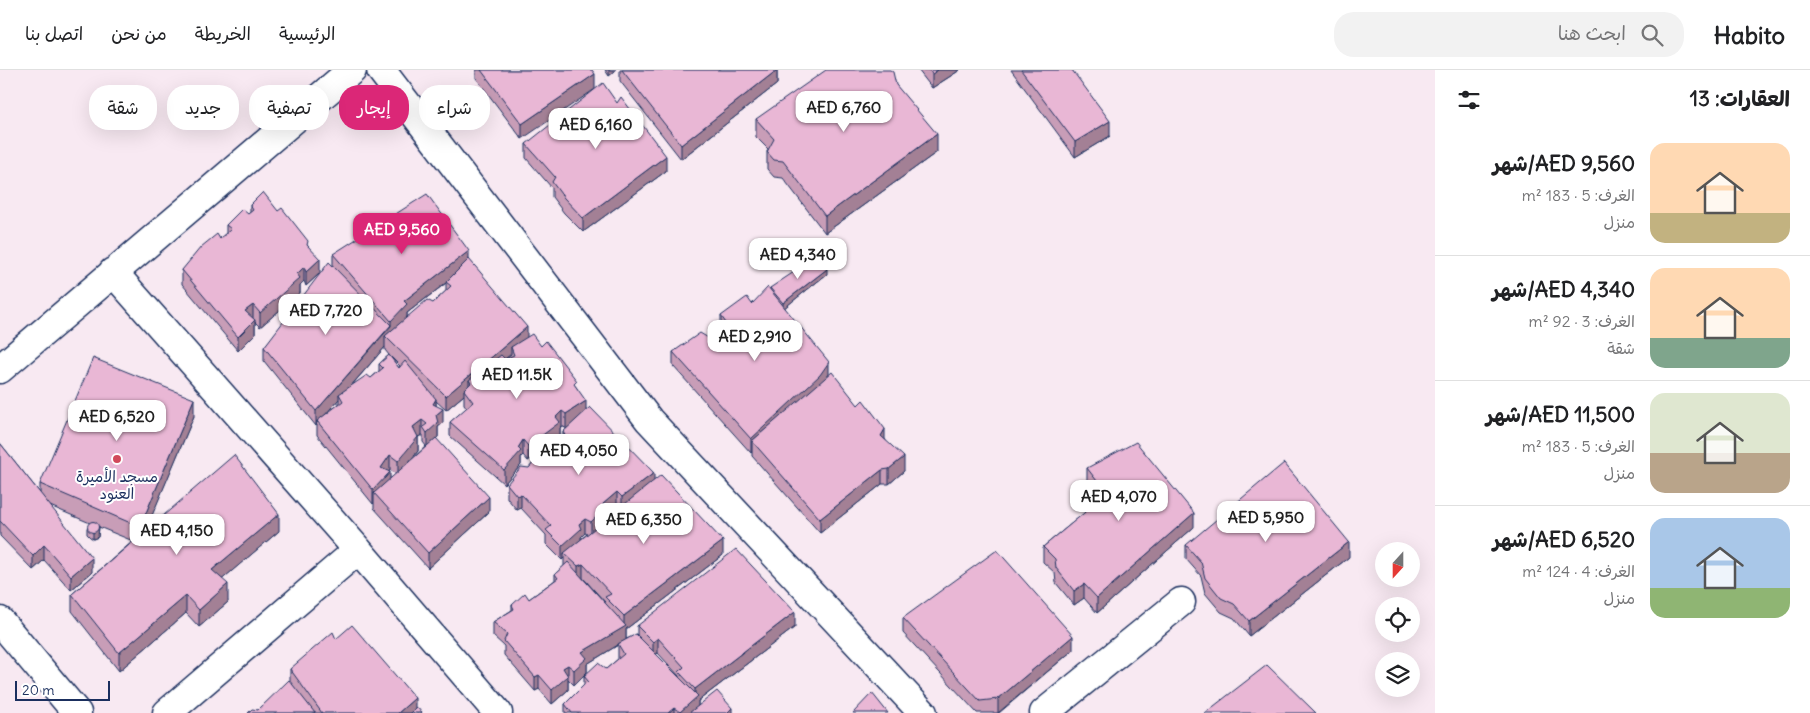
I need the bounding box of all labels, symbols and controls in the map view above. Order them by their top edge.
search box [1334,12,1684,57]
text: Habito [1714,20,1785,50]
text: ابحث هنا [1558,21,1626,45]
icon: search [1638,21,1666,49]
text: اتصل بنا [25,22,83,45]
text: من نحن [111,22,167,45]
text: الخريطة [195,22,251,45]
text: الرئيسية [279,22,336,45]
chip: شقة [89,85,157,130]
chip: جديد [167,85,239,130]
chip: تصفية [249,85,329,130]
chip: إيجار [339,85,409,130]
chip: شراء [419,85,490,130]
text: العقارات: 13 [1690,85,1790,112]
icon: filters [1455,86,1483,114]
pin: AED 6,760 [787,90,901,133]
text: AED 6,760 [807,97,881,117]
pin: AED 6,160 [539,108,653,150]
text: AED 6,160 [560,114,632,134]
text: AED 9,560/شهر [1493,150,1635,177]
icon: home [1690,163,1750,223]
text: الغرف: 5 · 183 m² [1522,185,1635,205]
pin: AED 9,560 [345,212,459,255]
text: منزل [1603,212,1635,232]
text: AED 9,560 [364,219,440,239]
pin: AED 4,340 [741,238,855,280]
text: AED 4,340 [760,244,836,264]
text: AED 4,340/شهر [1492,276,1635,303]
icon: home [1690,288,1750,348]
pin: AED 7,720 [269,294,383,336]
text: AED 7,720 [289,300,363,320]
text: الغرف: 3 · 92 m² [1529,311,1635,331]
pin: AED 2,910 [698,320,812,362]
text: AED 2,910 [718,326,792,346]
text: شقة [1607,338,1635,358]
pin: AED 11.5K [460,358,574,400]
text: AED 11.5K [482,364,552,384]
pin: AED 6,520 [60,400,174,442]
text: AED 11,500/شهر [1486,401,1635,428]
text: AED 6,520 [79,406,155,426]
icon: home [1690,413,1750,473]
pin: AED 4,050 [522,434,636,476]
text: الغرف: 5 · 183 m² [1522,436,1635,456]
text: AED 4,050 [540,440,618,460]
marker: مسجد الأميرة العنود [111,453,123,465]
text: منزل [1603,463,1635,483]
place label: مسجد الأميرة العنود [76,467,158,503]
pin: AED 4,070 [1062,480,1176,522]
text: AED 4,070 [1081,486,1157,506]
pin: AED 5,950 [1209,500,1323,543]
pin: AED 6,350 [587,502,701,545]
text: AED 5,950 [1228,507,1304,527]
text: AED 6,350 [606,509,682,529]
pin: AED 4,150 [120,514,234,556]
text: AED 4,150 [141,520,213,540]
text: AED 6,520/شهر [1493,526,1635,553]
icon: home [1690,538,1750,598]
north arrow [1375,542,1420,588]
map controls [1375,542,1420,697]
text: الغرف: 4 · 124 m² [1522,561,1635,581]
text: منزل [1603,588,1635,608]
button: locate [1375,597,1420,642]
button: layers [1375,652,1420,697]
scale bar [15,678,110,701]
text: 20 m [22,681,55,699]

